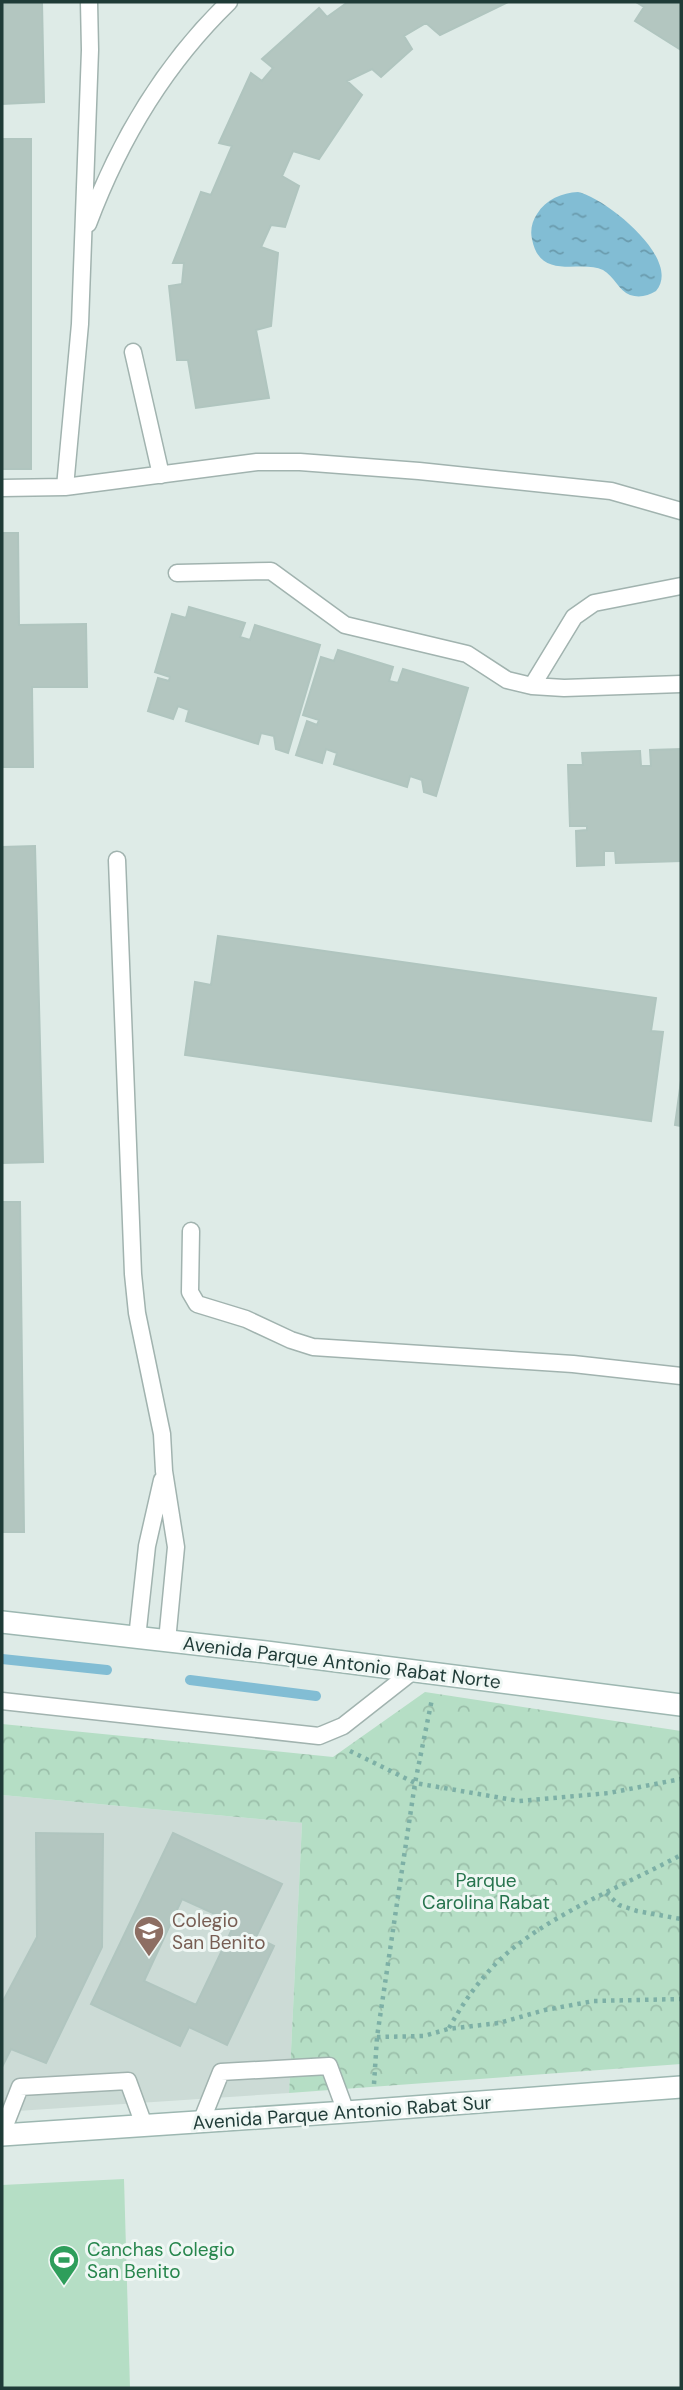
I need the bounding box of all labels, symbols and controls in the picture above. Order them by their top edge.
street label: Avenida Parque Antonio Rabat Norte [182,1631,502,1694]
park label: Parque Carolina Rabat [422,1868,550,1915]
place label: Colegio San Benito [172,1908,265,1955]
school or university icon: Colegio San Benito [132,1914,166,1958]
street label: Avenida Parque Antonio Rabat Sur [192,2090,492,2135]
place label: Canchas Colegio San Benito [87,2237,235,2284]
sports icon: Canchas Colegio San Benito [47,2243,81,2287]

